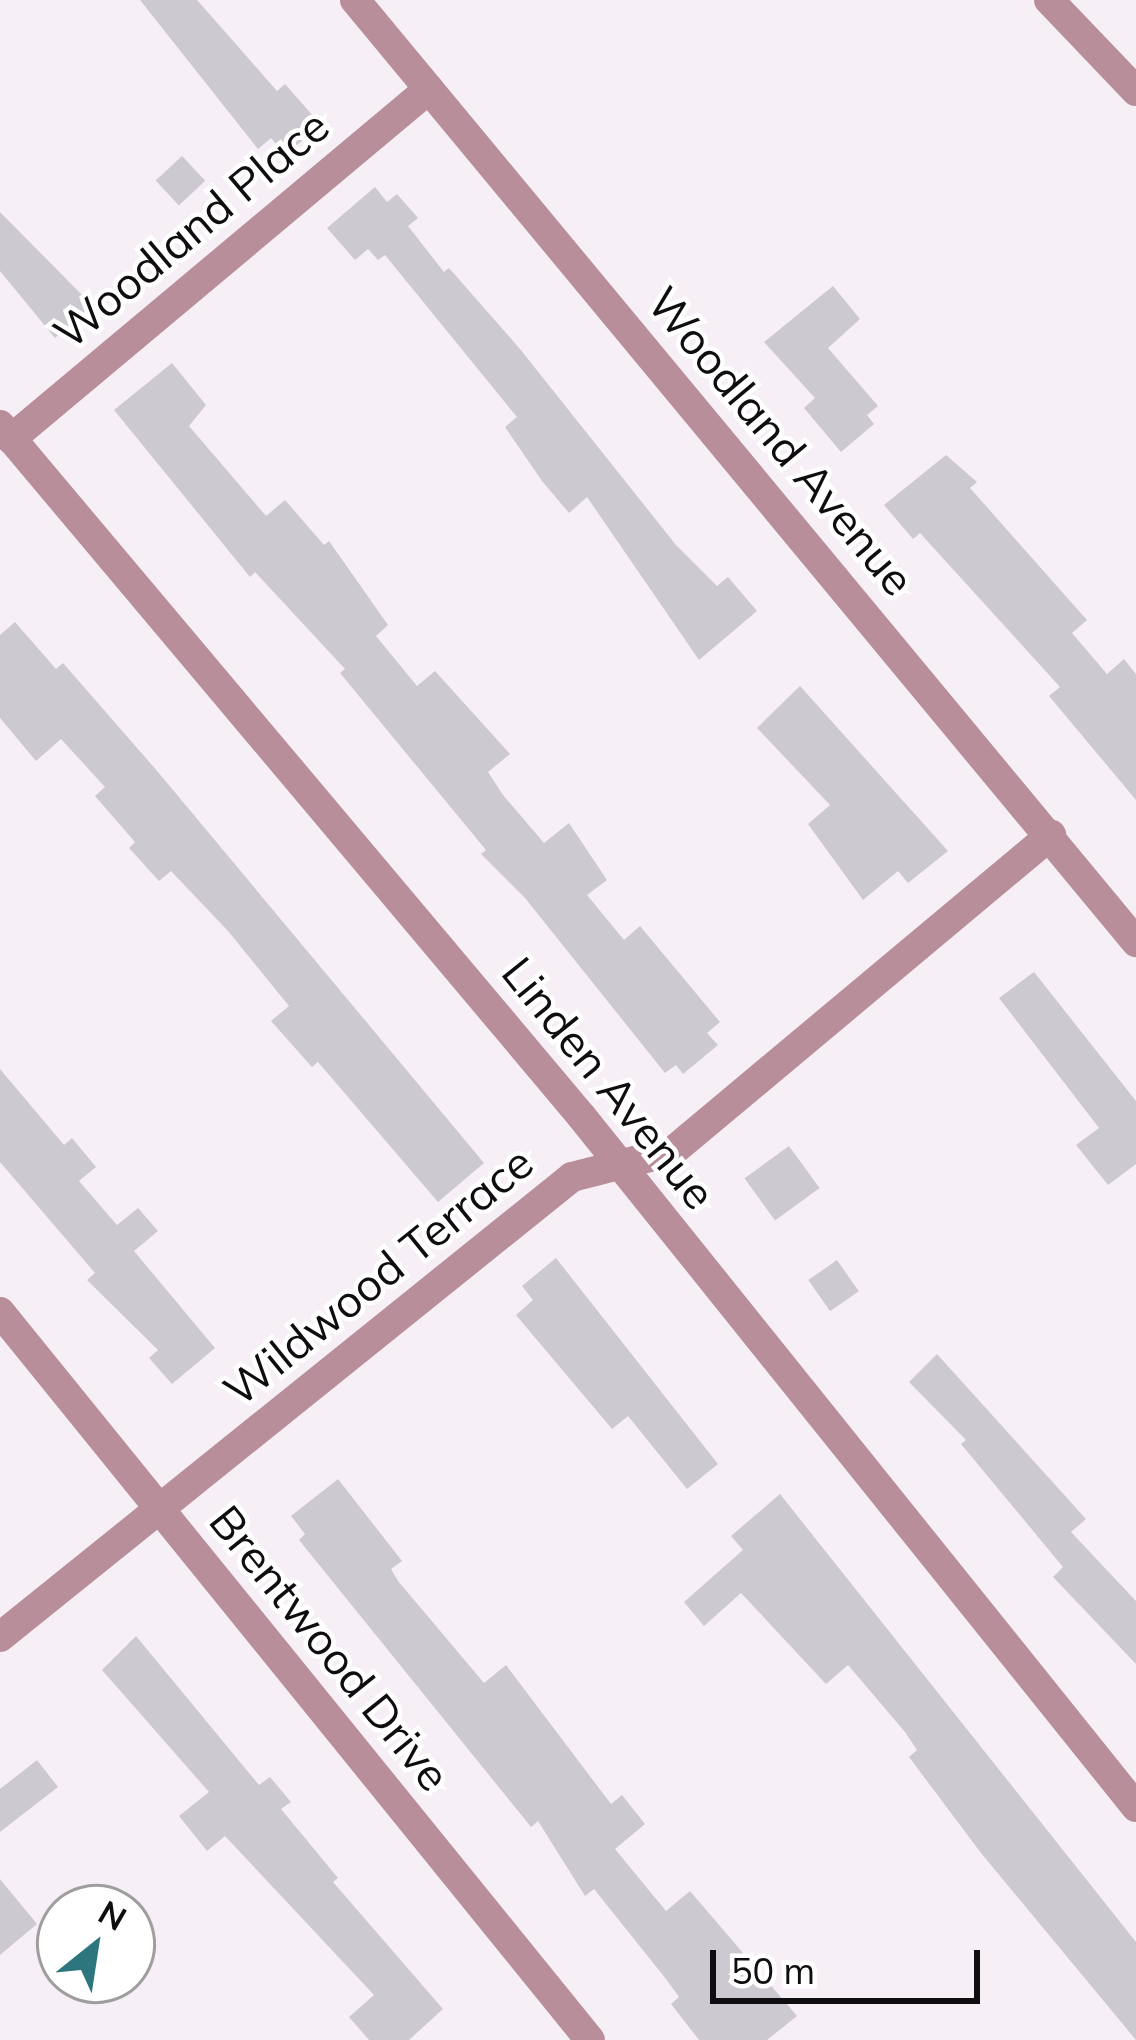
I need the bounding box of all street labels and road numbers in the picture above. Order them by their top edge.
street label: Woodland Place [43,98,339,360]
street label: Woodland Avenue [636,276,926,606]
street label: Linden Avenue [491,946,727,1220]
street label: Wildwood Terrace [213,1135,543,1417]
street label: Brentwood Drive [199,1495,461,1801]

